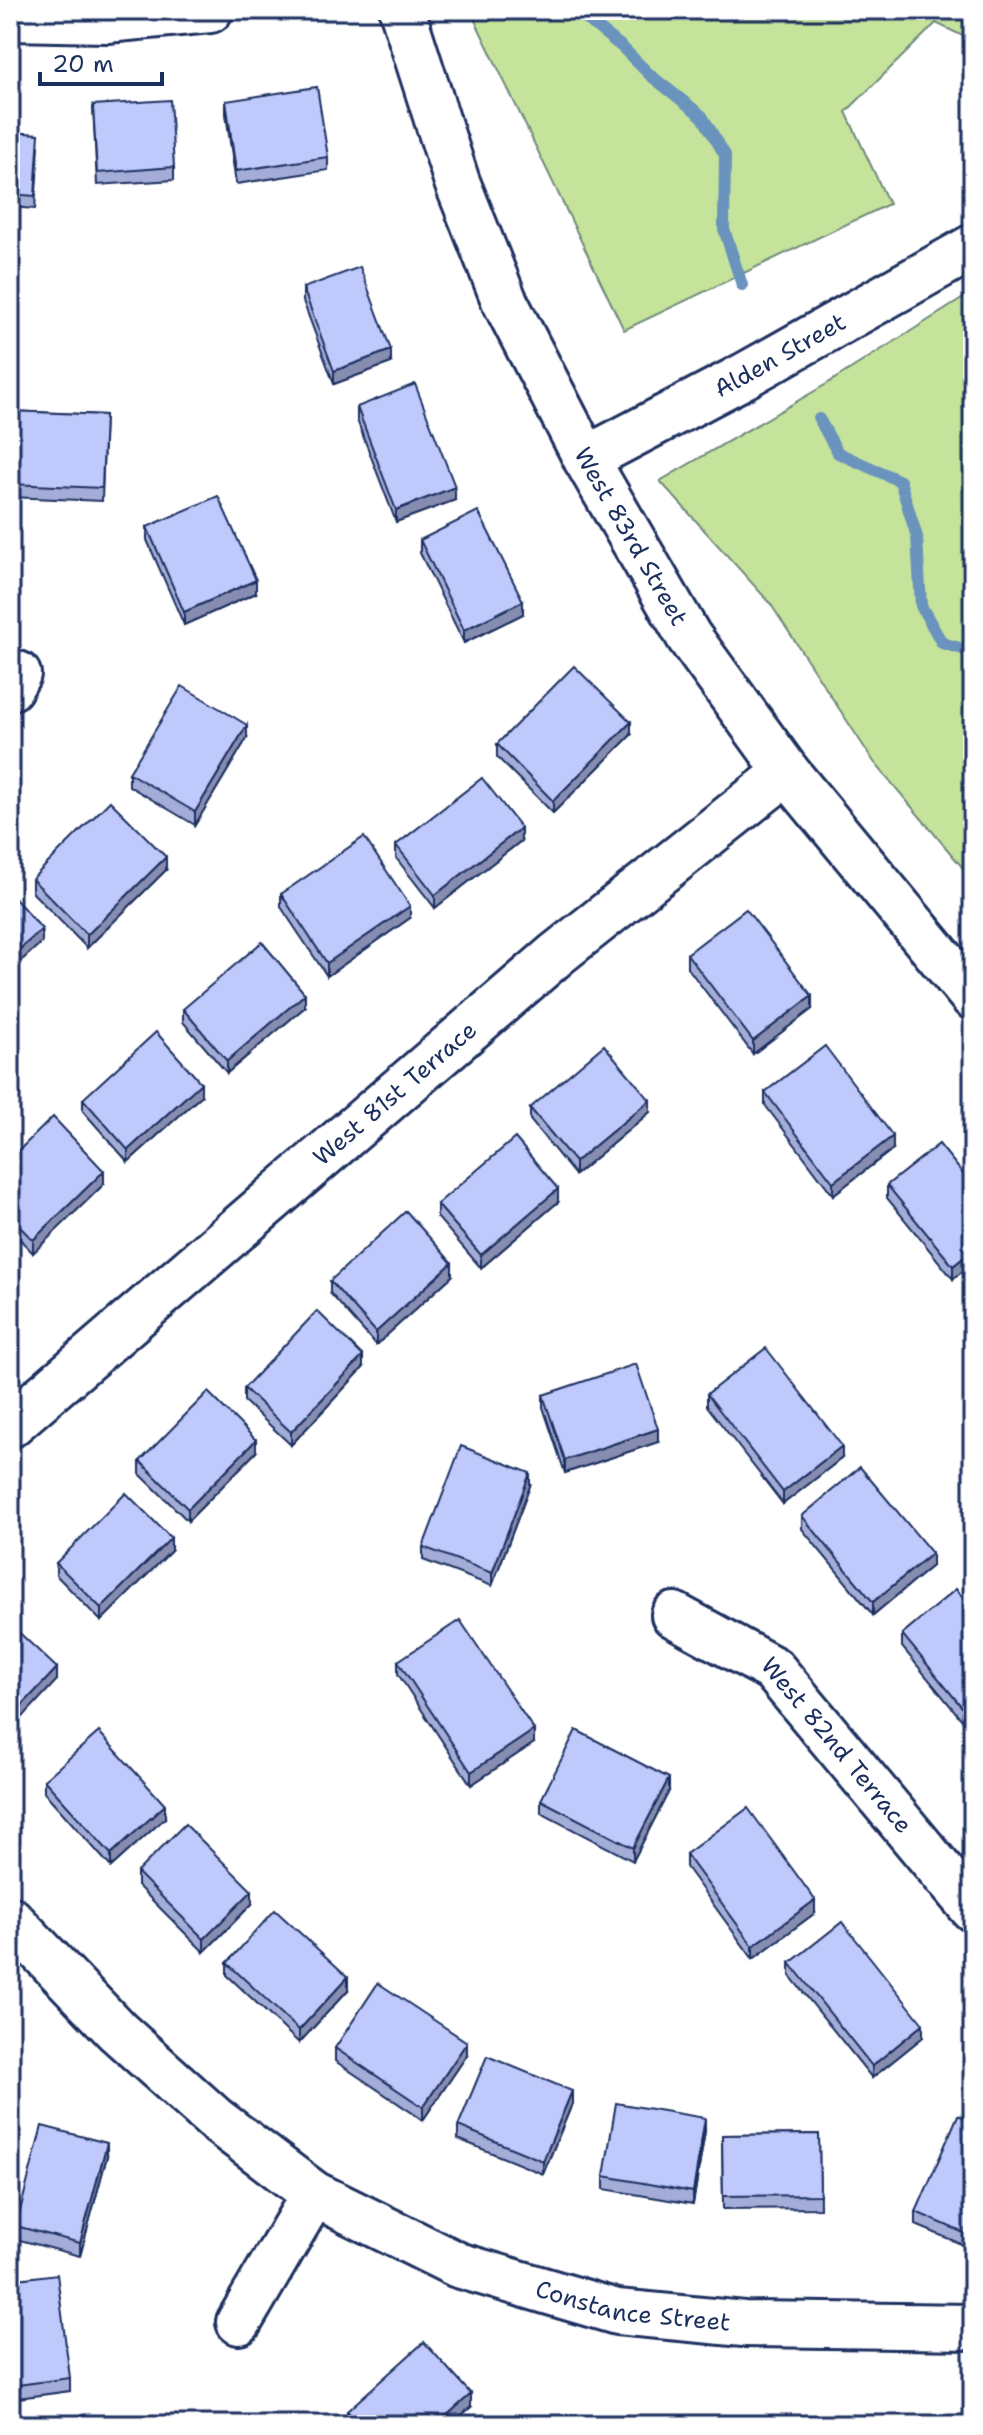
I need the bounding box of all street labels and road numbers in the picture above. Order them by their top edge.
street label: Alden Street [709,306,852,405]
street label: West 83rd Street [567,442,695,632]
street label: West 81st Terrace [306,1014,483,1173]
street label: West 82nd Terrace [754,1650,919,1840]
street label: Constance Street [532,2273,732,2339]

